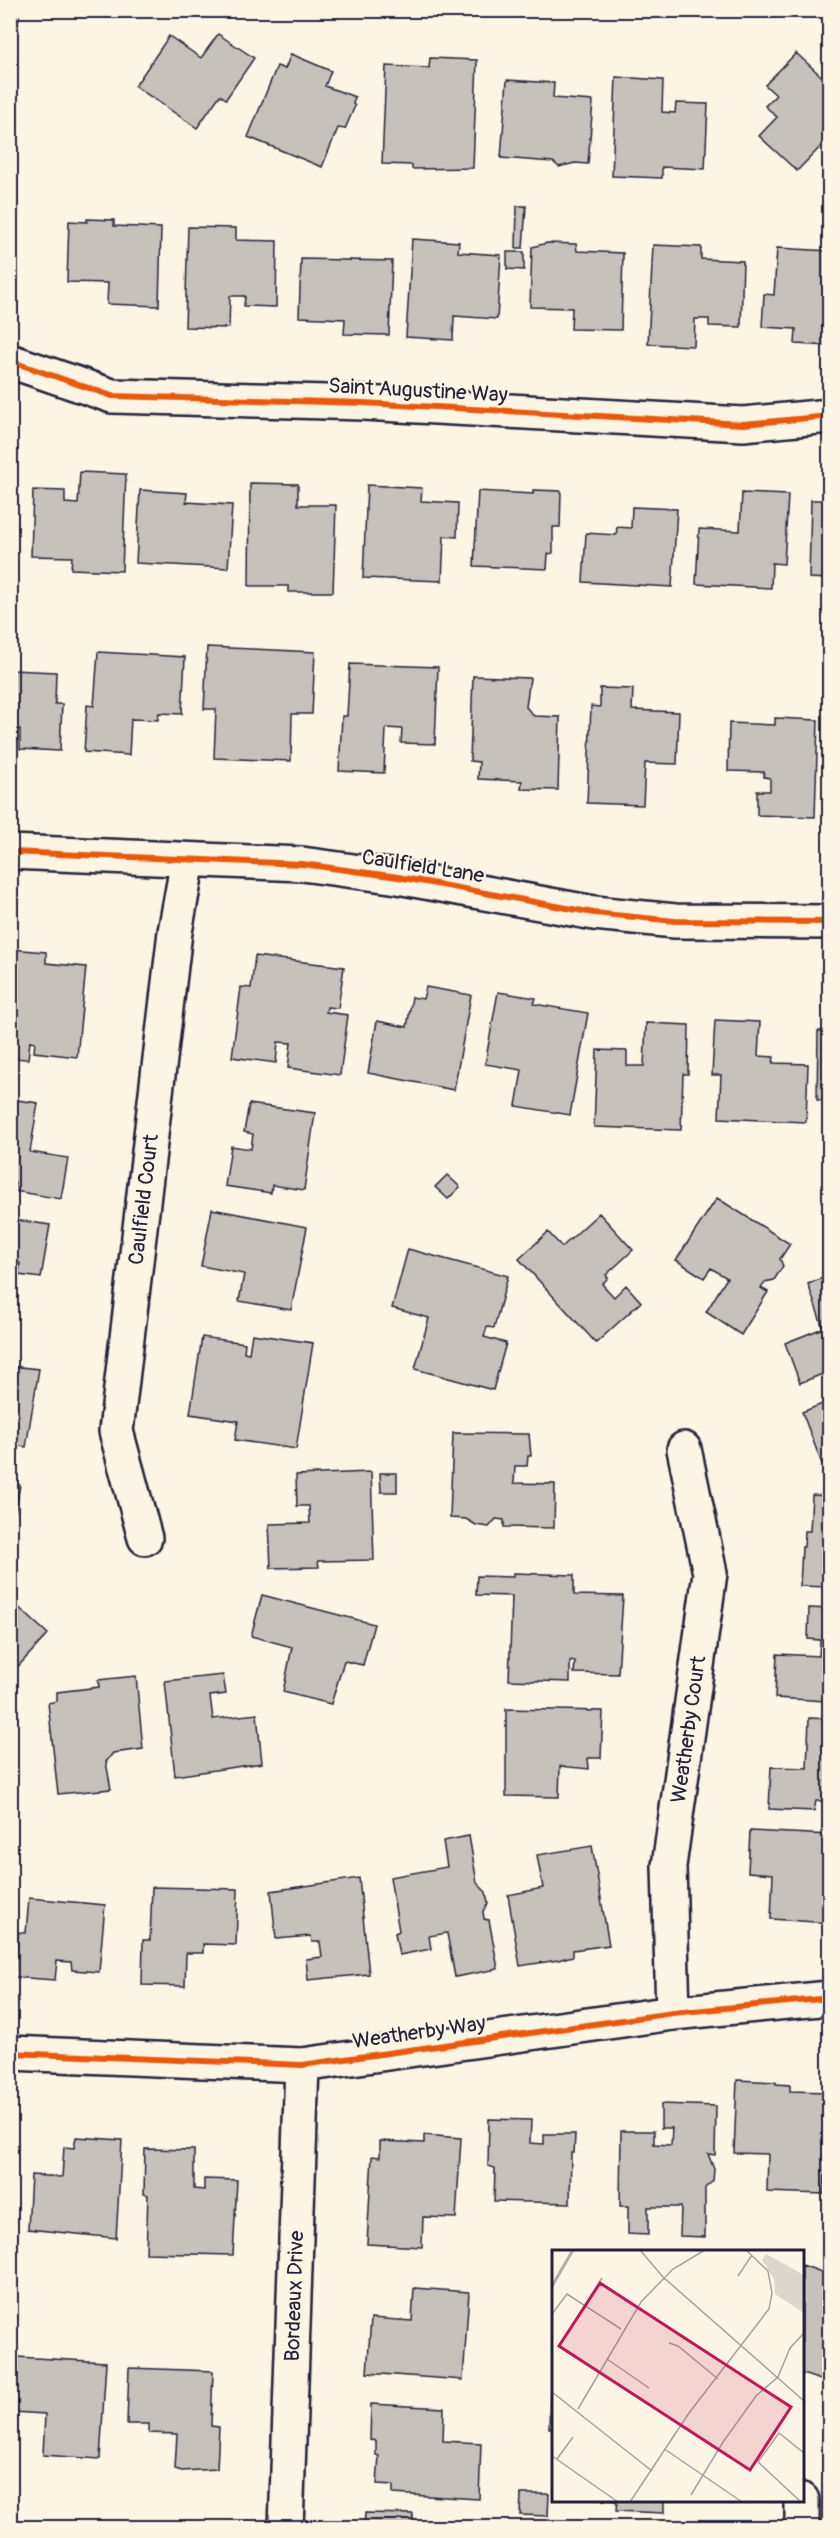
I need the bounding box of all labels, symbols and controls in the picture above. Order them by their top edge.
street label: Saint Augustine Way [328,372,508,409]
street label: Caulfield Lane [360,843,487,890]
street label: Caulfield Court [123,1132,165,1266]
street label: Weatherby Court [665,1654,712,1805]
street label: Weatherby Way [351,2010,487,2055]
street label: Bordeaux Drive [279,2230,310,2362]
inset map [552,2250,804,2502]

